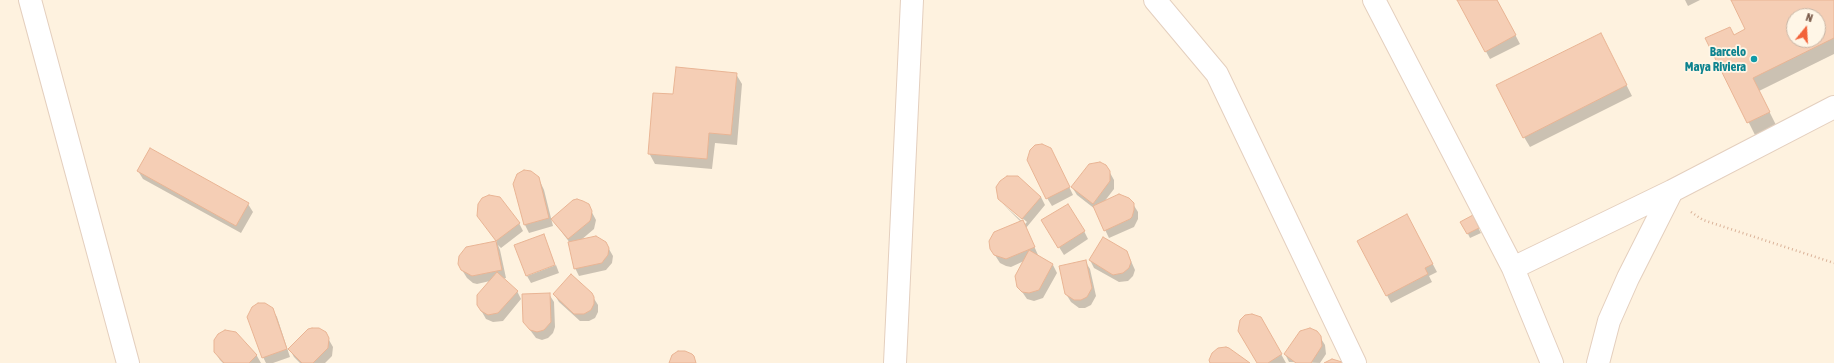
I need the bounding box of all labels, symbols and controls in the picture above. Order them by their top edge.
north arrow [1786,8,1826,48]
text: N [1804,11,1814,24]
place label: Barcelo Maya Riviera [1685,44,1746,75]
marker: Barcelo Maya Riviera [1749,54,1759,64]

